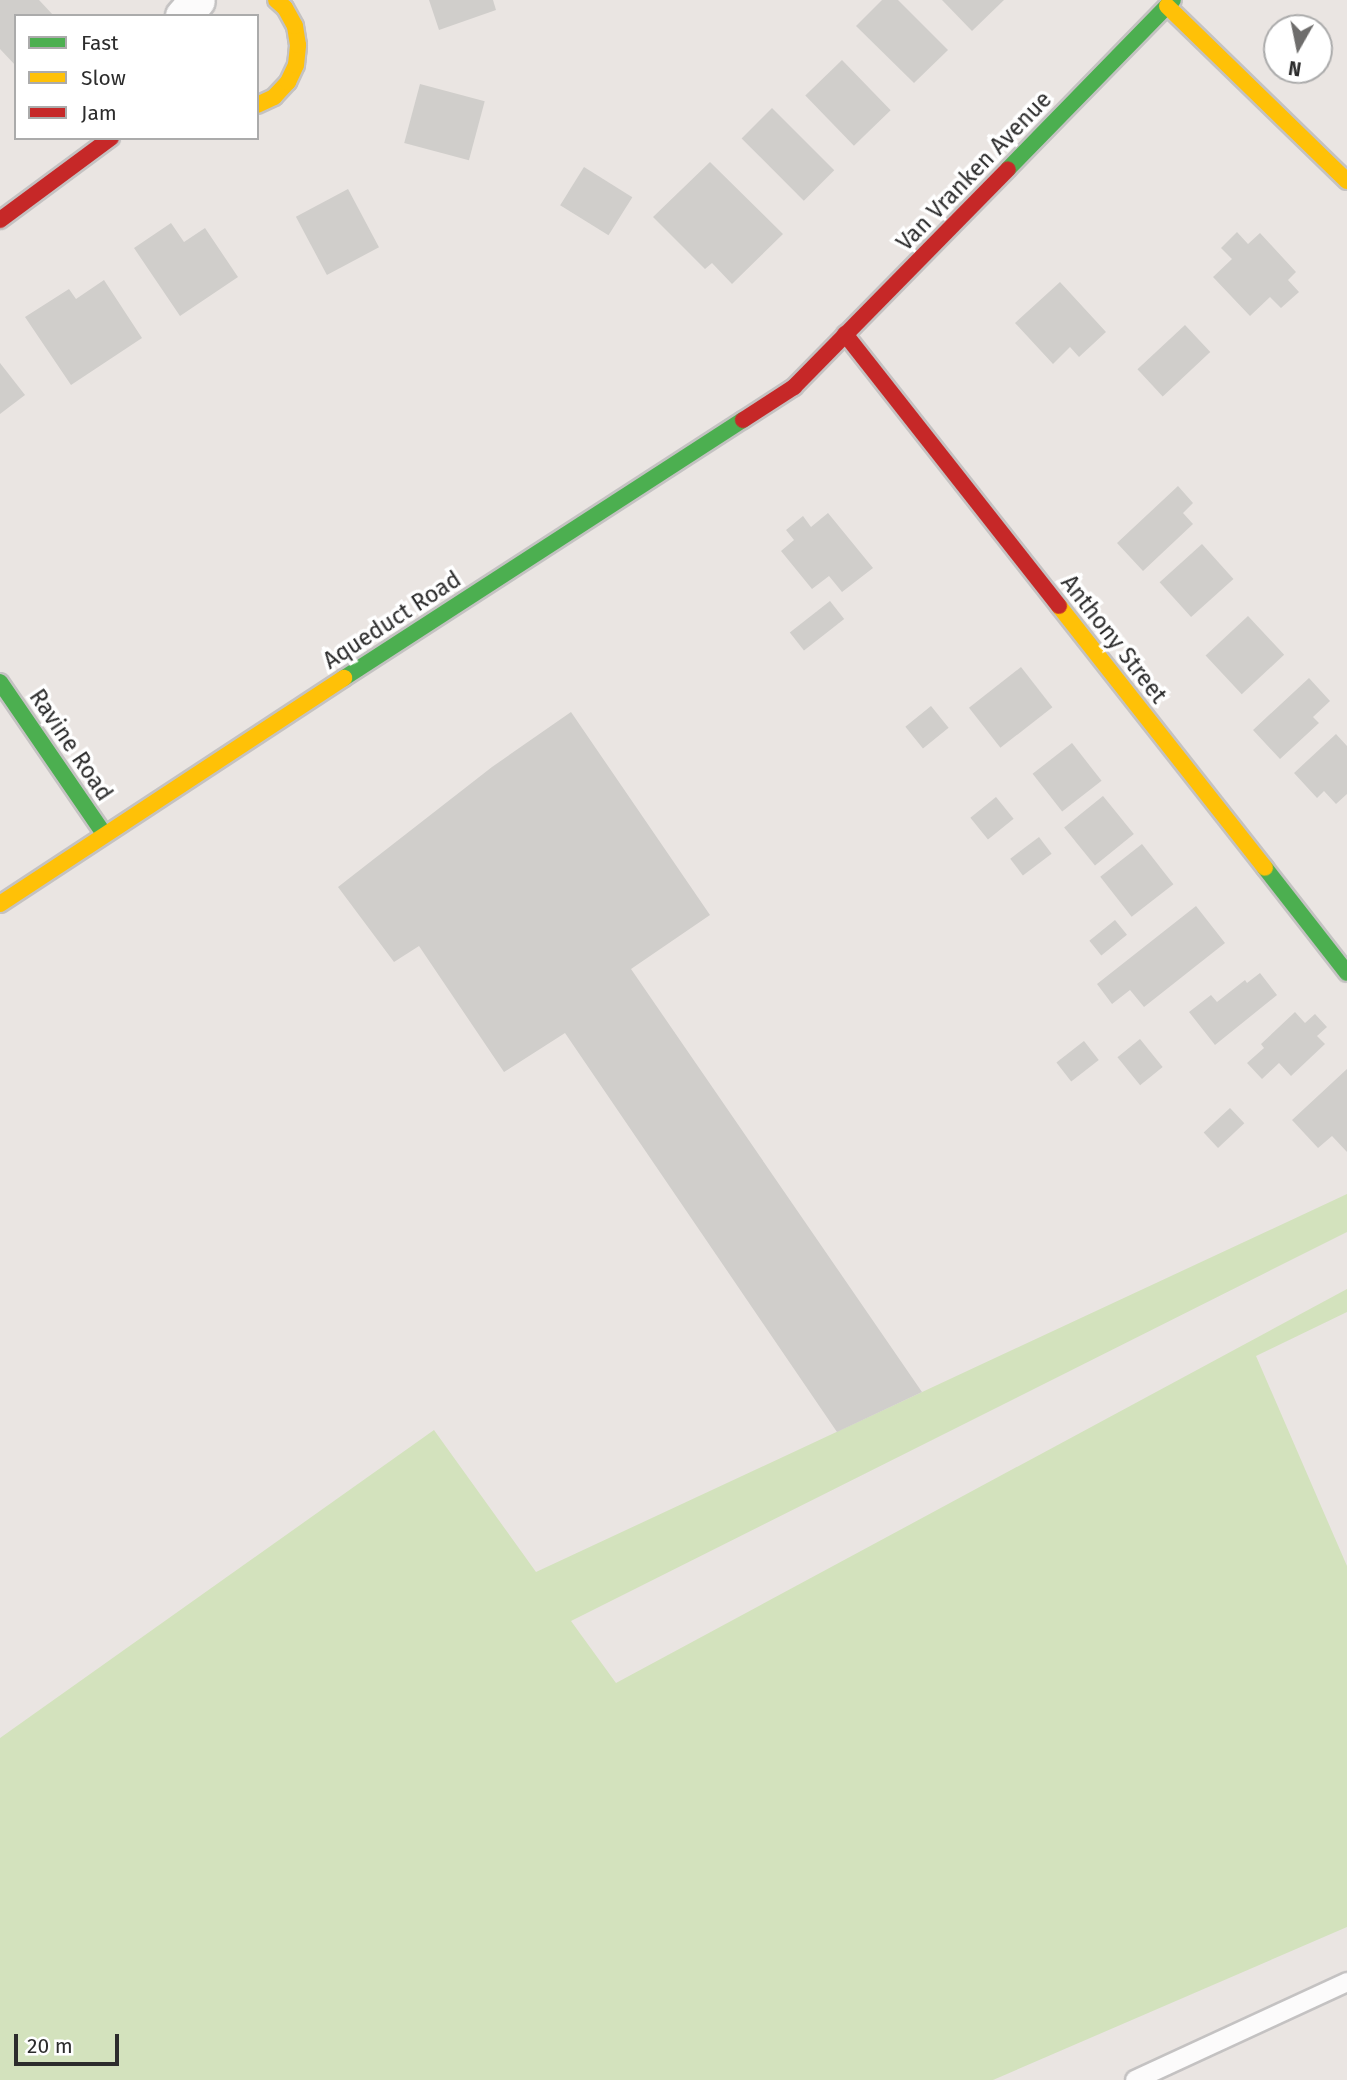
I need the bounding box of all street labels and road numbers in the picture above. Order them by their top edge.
street label: Van Vranken Avenue [891,86,1057,256]
street label: Aqueduct Road [318,565,466,675]
street label: Anthony Street [1055,569,1173,709]
street label: Ravine Road [24,684,118,806]

